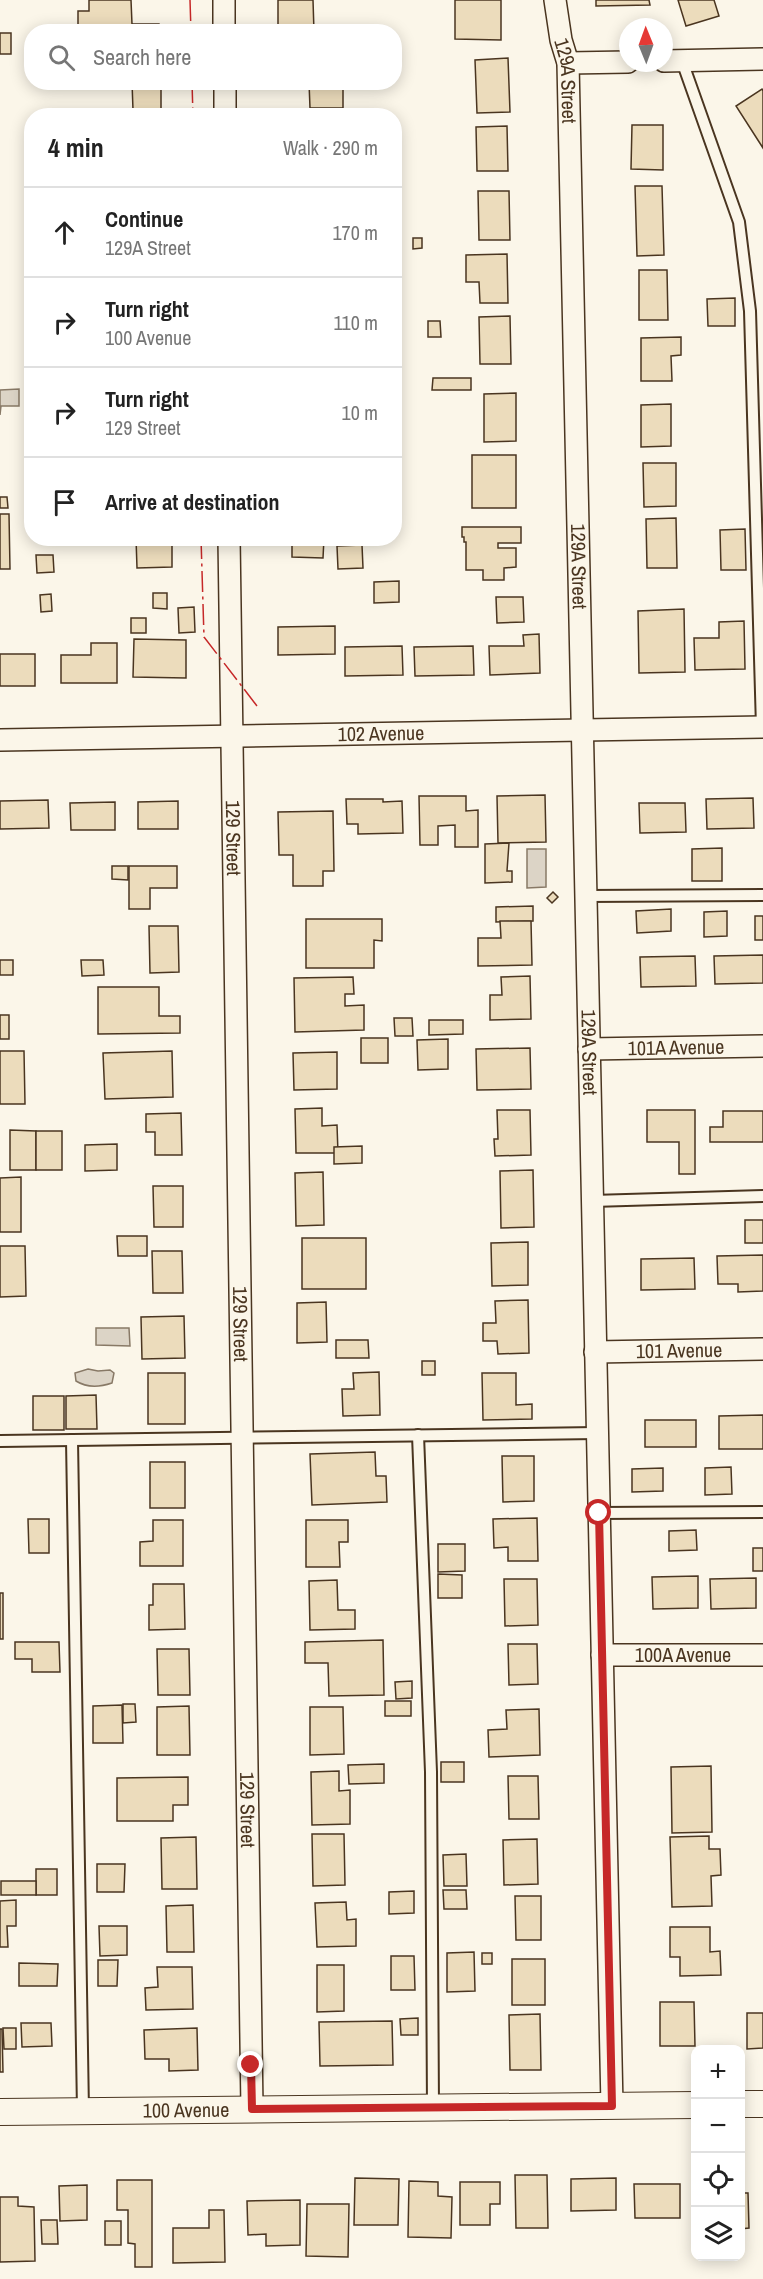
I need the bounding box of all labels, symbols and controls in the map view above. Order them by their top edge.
north arrow [619,18,673,72]
search box [24,24,402,90]
street label: 129A Street [548,35,583,124]
icon: search [45,41,78,74]
text: Search here [93,42,191,72]
text: 4 min [48,130,104,165]
text: Walk · 290 m [283,134,378,161]
text: Continue [105,204,183,234]
icon: ahead [48,216,81,249]
text: 170 m [332,219,378,246]
text: 129A Street [105,234,191,261]
text: Turn right [105,294,189,324]
icon: right [48,306,81,339]
text: 110 m [334,309,378,336]
text: 100 Avenue [105,324,191,351]
text: Turn right [105,384,189,414]
icon: right [48,396,81,429]
text: 10 m [342,399,378,426]
text: 129 Street [105,414,181,441]
icon: arrive [48,486,81,519]
text: Arrive at destination [105,487,279,517]
street label: 129A Street [565,523,594,610]
street label: 102 Avenue [338,719,424,747]
street label: 129 Street [220,800,248,876]
street label: 129A Street [575,1009,604,1096]
street label: 101A Avenue [628,1033,724,1061]
street label: 129 Street [227,1286,255,1362]
street label: 101 Avenue [636,1336,722,1364]
route start [585,1499,611,1525]
street label: 100A Avenue [635,1641,731,1668]
street label: 129 Street [234,1772,262,1848]
map controls [691,2045,745,2261]
button: + [691,2045,745,2099]
route end [237,2051,263,2077]
street label: 100 Avenue [143,2096,229,2124]
button: − [691,2099,745,2153]
button: locate [691,2153,745,2207]
button: layers [691,2207,745,2261]

